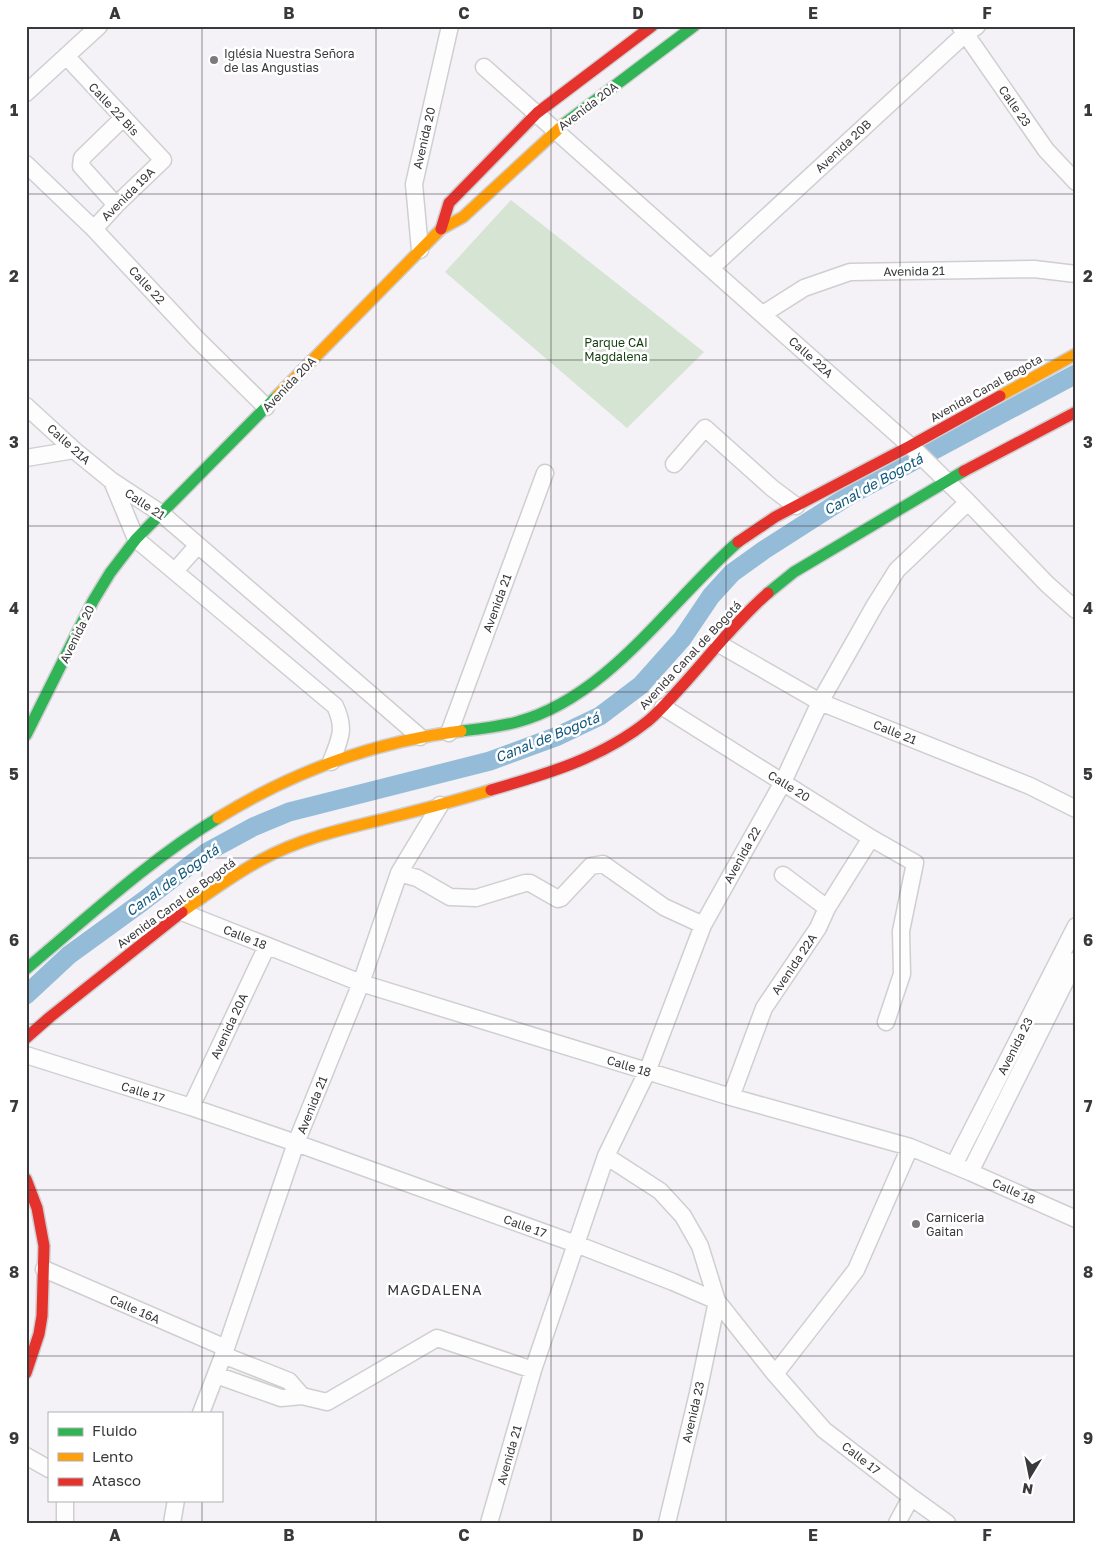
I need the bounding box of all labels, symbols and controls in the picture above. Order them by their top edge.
text: A [109,3,121,23]
text: B [283,3,295,23]
text: C [458,3,470,23]
text: D [632,3,644,23]
text: E [808,3,818,23]
text: F [982,3,992,23]
place label: Iglésia Nuestra Señora de las Angustias [224,46,355,75]
marker: Iglésia Nuestra Señora de las Angustias [208,54,220,66]
street label: Calle 22 Bis [86,79,142,139]
street label: Avenida 20A [555,79,621,133]
street label: Calle 23 [996,83,1034,129]
text: 1 [10,100,18,120]
text: 1 [1084,100,1092,120]
street label: Avenida 20 [410,106,438,170]
street label: Avenida 20B [812,116,874,176]
street label: Avenida 19A [98,164,158,224]
street label: Calle 22 [126,263,168,307]
street label: Avenida 21 [883,263,945,279]
text: 2 [9,266,19,286]
text: 2 [1083,266,1093,286]
street label: Calle 22A [786,333,836,381]
park label: Parque CAI Magdalena [584,335,648,364]
street label: Avenida Canal Bogota [927,351,1045,425]
street label: Avenida 20A [259,353,319,415]
street label: Calle 21A [44,421,94,467]
text: 3 [9,432,19,452]
text: 3 [1083,432,1093,452]
water label: Canal de Bogotá [821,449,927,518]
street label: Calle 21 [122,485,168,523]
street label: Avenida 21 [479,571,515,634]
text: 4 [9,598,19,618]
street label: Avenida Canal de Bogotá [636,598,744,712]
text: 4 [1083,598,1093,618]
street label: Avenida 20 [56,602,98,666]
water label: Canal de Bogotá [493,708,603,766]
street label: Calle 21 [871,717,919,747]
text: 5 [9,764,19,784]
text: 5 [1083,764,1093,784]
street label: Calle 20 [765,767,813,805]
street label: Avenida 22 [720,824,764,886]
water label: Canal de Bogotá [122,839,223,919]
street label: Avenida Canal de Bogotá [114,855,238,951]
street label: Calle 18 [221,922,269,952]
text: 6 [9,930,19,950]
text: 6 [1083,930,1093,950]
street label: Avenida 22A [768,931,820,997]
street label: Avenida 20A [207,991,251,1061]
street label: Avenida 23 [994,1015,1036,1077]
street label: Calle 18 [605,1052,653,1080]
street label: Avenida 21 [294,1074,331,1136]
street label: Calle 17 [119,1078,167,1106]
text: 7 [10,1096,19,1116]
text: 7 [1084,1096,1093,1116]
street label: Calle 18 [990,1175,1038,1207]
place label: Carniceria Gaitan [926,1210,984,1239]
street label: Calle 17 [501,1211,549,1241]
marker: Carniceria Gaitan [910,1218,922,1230]
text: 8 [9,1262,19,1282]
text: 8 [1083,1262,1093,1282]
district label: MAGDALENA [387,1281,483,1298]
street label: Calle 16A [107,1291,163,1327]
street label: Avenida 23 [679,1380,707,1444]
legend [48,1412,222,1502]
text: Fluido [92,1421,137,1439]
street label: Avenida 21 [493,1423,525,1487]
text: 9 [9,1428,19,1448]
text: 9 [1083,1428,1093,1448]
street label: Calle 17 [839,1438,883,1478]
text: Lento [92,1447,133,1465]
north arrow [1004,1452,1054,1502]
text: Atasco [92,1471,141,1489]
text: N [1021,1480,1034,1499]
text: A [109,1525,121,1545]
text: B [283,1525,295,1545]
text: C [458,1525,470,1545]
text: D [632,1525,644,1545]
text: E [808,1525,818,1545]
text: F [982,1525,992,1545]

